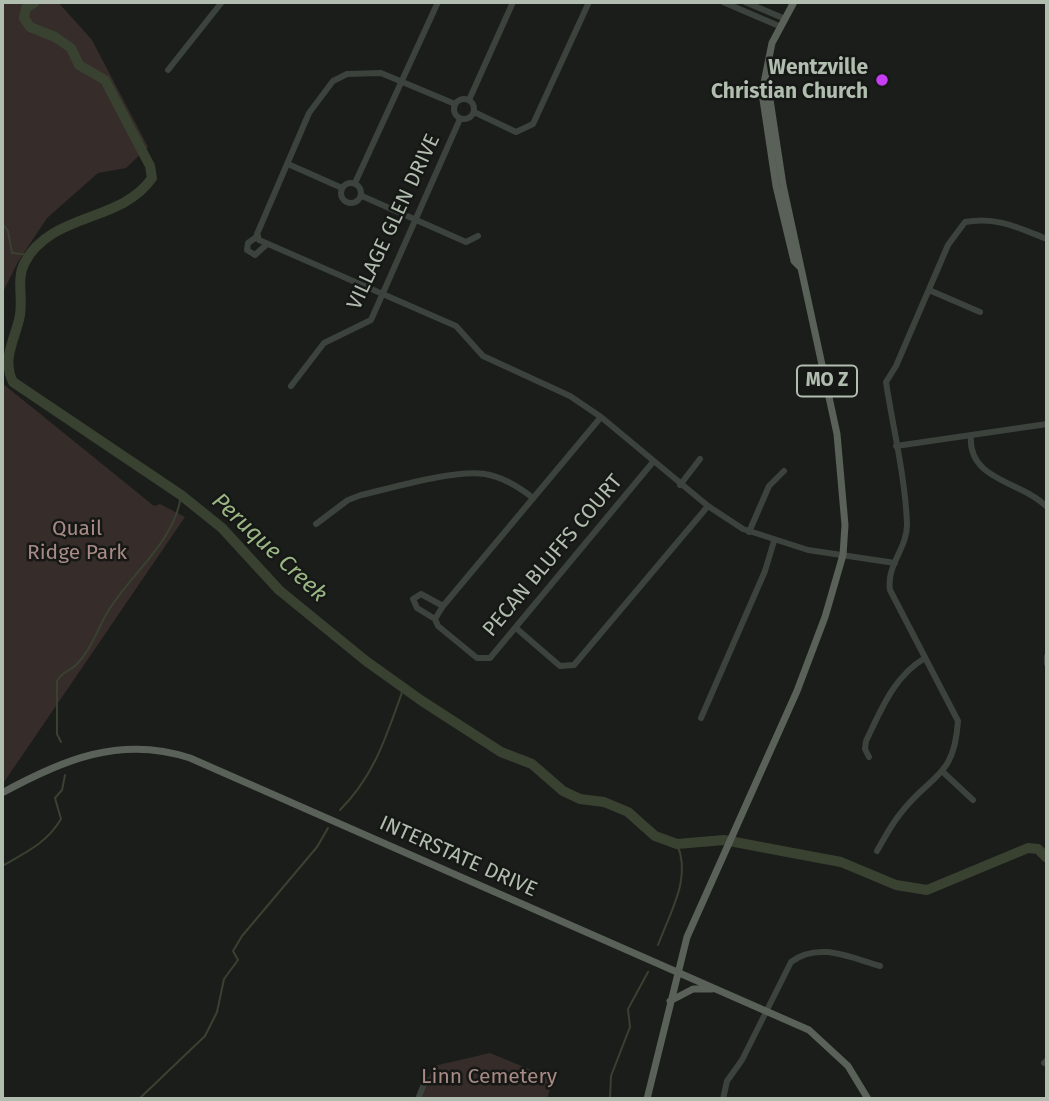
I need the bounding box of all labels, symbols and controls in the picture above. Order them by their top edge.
place label: Wentzville Christian Church [711,55,868,105]
marker: Wentzville Christian Church [874,72,890,88]
street label: VILLAGE GLEN DRIVE [342,130,446,314]
road number: MO Z [797,366,857,396]
street label: PECAN BLUFFS COURT [478,470,628,642]
water label: Peruque Creek [206,488,332,608]
park label: Quail Ridge Park [27,516,127,566]
street label: INTERSTATE DRIVE [375,811,541,903]
park label: Linn Cemetery [421,1064,557,1090]

